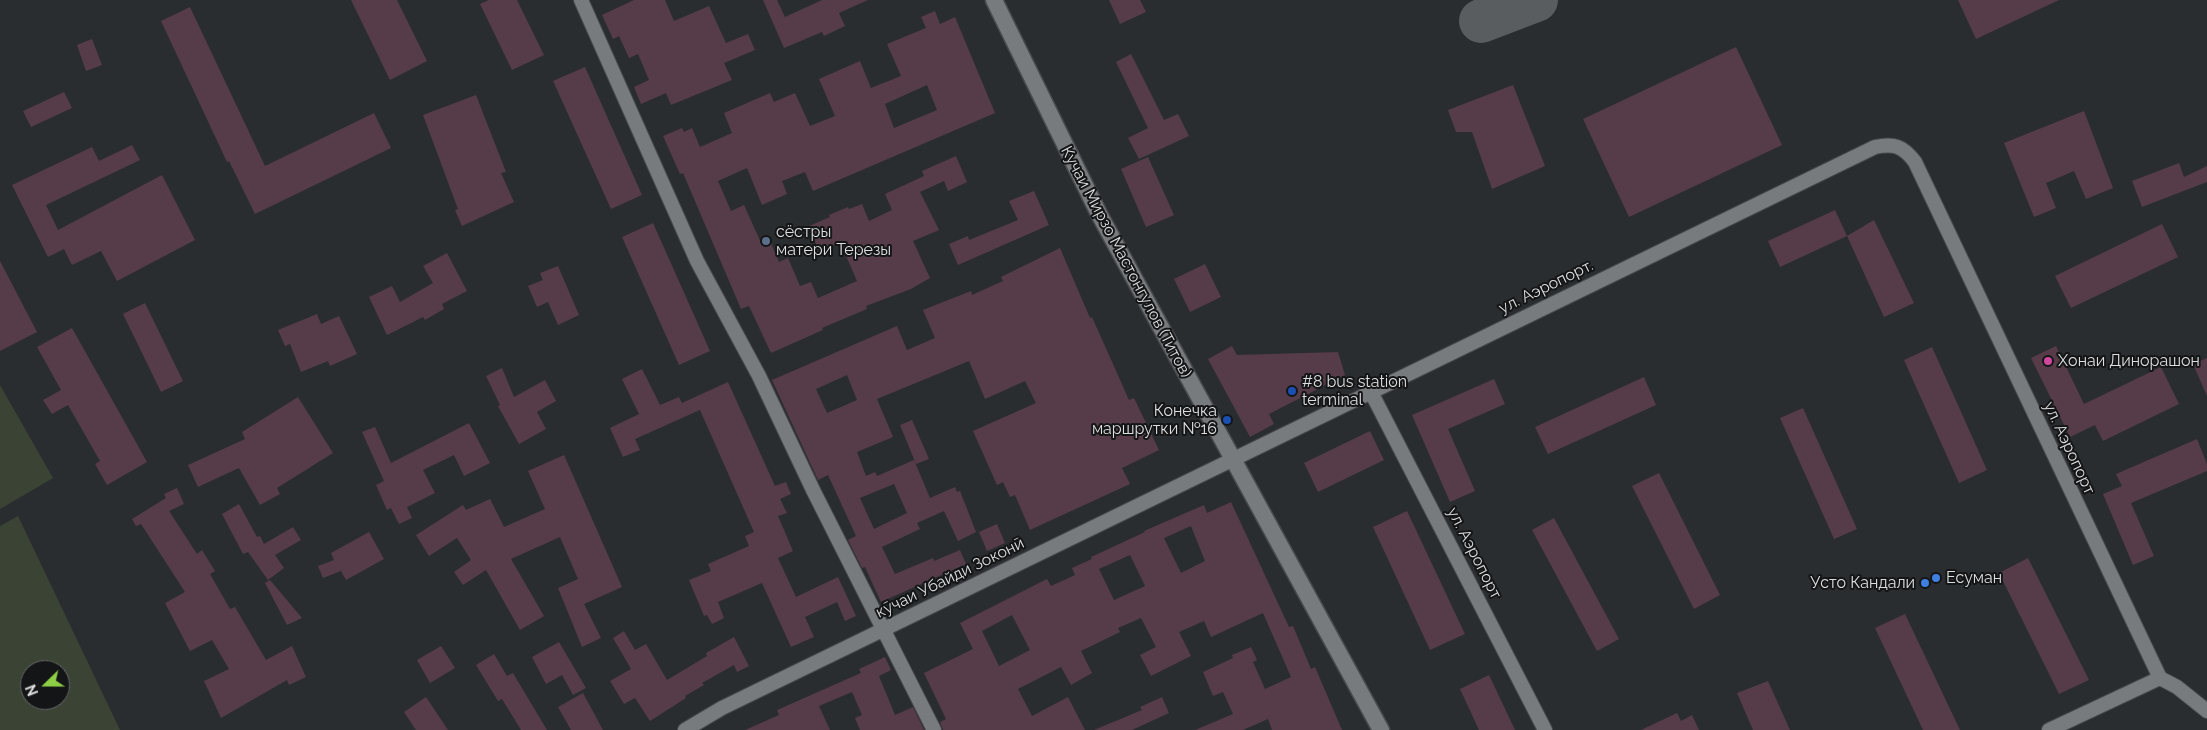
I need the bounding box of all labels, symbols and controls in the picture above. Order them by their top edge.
street label: Кучаи Мирзо Мастонгулов (Титов) [1057,143,1195,381]
place label: сёстры матери Терезы [776,222,891,260]
marker: сёстры матери Терезы [760,235,772,247]
street label: ул. Аэропорт. [1496,256,1596,318]
place label: Хонаи Динорашон [2058,351,2200,371]
marker: Хонаи Динорашон [2042,355,2054,367]
place label: #8 bus station terminal [1302,372,1407,410]
marker: #8 bus station terminal [1286,385,1298,397]
street label: ул. Аэропорт [2039,399,2099,497]
place label: Конечка маршрутки №16 [1092,401,1217,439]
marker: Конечка маршрутки №16 [1221,414,1233,426]
street label: ул. Аэропорт [1443,504,1505,602]
street label: кӯчаи Убайди Зоконӣ [873,534,1027,622]
place label: Есуман [1946,568,2002,588]
marker: Есуман [1930,572,1942,584]
place label: Усто Кандали [1810,573,1915,593]
marker: Усто Кандали [1919,577,1931,589]
north arrow [20,660,70,710]
text: N [23,682,41,698]

